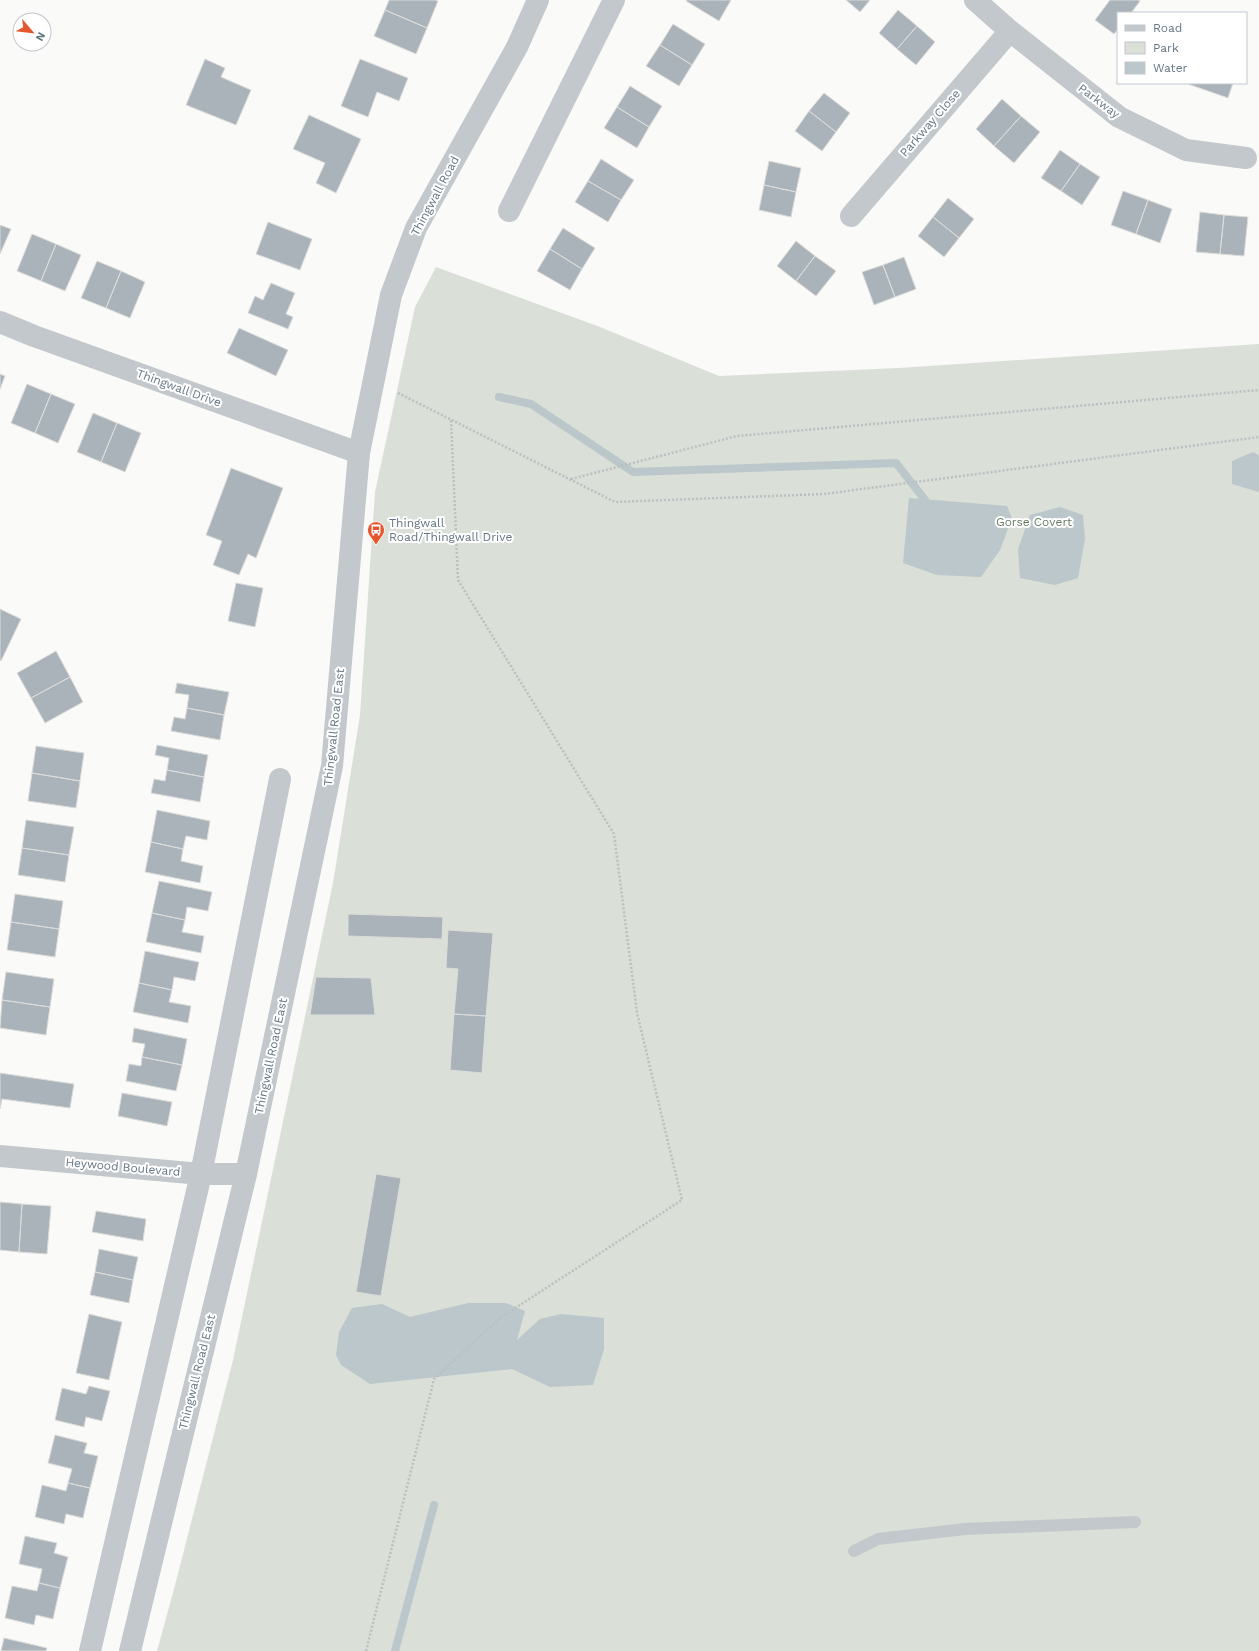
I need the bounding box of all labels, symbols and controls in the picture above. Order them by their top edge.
north arrow [12,12,52,52]
legend [1117,12,1247,84]
text: Road [1153,21,1182,35]
text: N [33,30,48,43]
text: Park [1153,41,1179,55]
text: Water [1153,61,1188,75]
street label: Parkway [1075,81,1123,122]
street label: Parkway Close [897,86,963,159]
street label: Thingwall Road [408,154,462,238]
street label: Thingwall Drive [135,366,223,410]
park label: Gorse Covert [996,515,1072,529]
place label: Thingwall Road/Thingwall Drive [389,516,512,544]
bus stop icon: Thingwall Road/Thingwall Drive [366,520,386,545]
street label: Thingwall Road East [321,667,347,787]
street label: Thingwall Road East [252,997,290,1115]
street label: Heywood Boulevard [65,1155,181,1179]
street label: Thingwall Road East [176,1313,218,1431]

